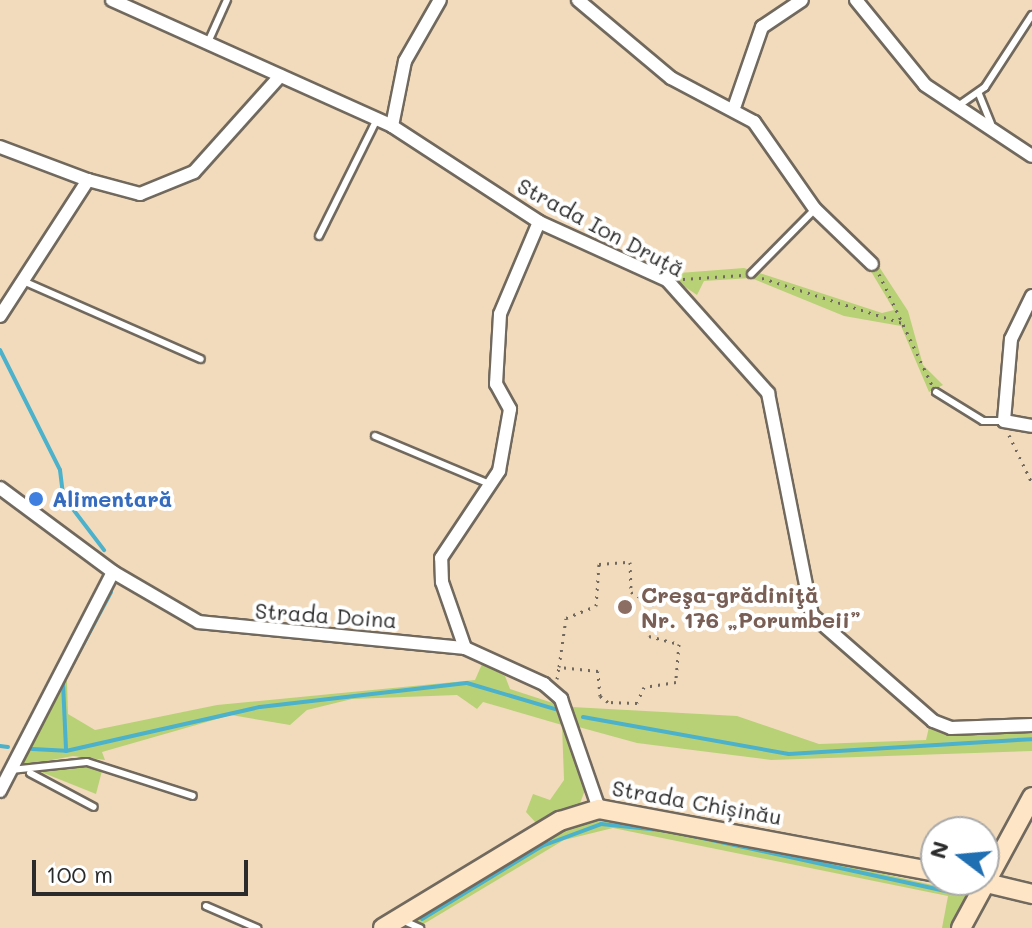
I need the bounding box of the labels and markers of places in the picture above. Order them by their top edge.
place label: Alimentară [52,486,172,512]
marker: Alimentară [27,490,45,508]
place label: Creşa-grădiniţă Nr. 176 „Porumbeii” [641,581,861,632]
marker: Creşa-grădiniţă Nr. 176 „Porumbeii” [616,598,634,616]

